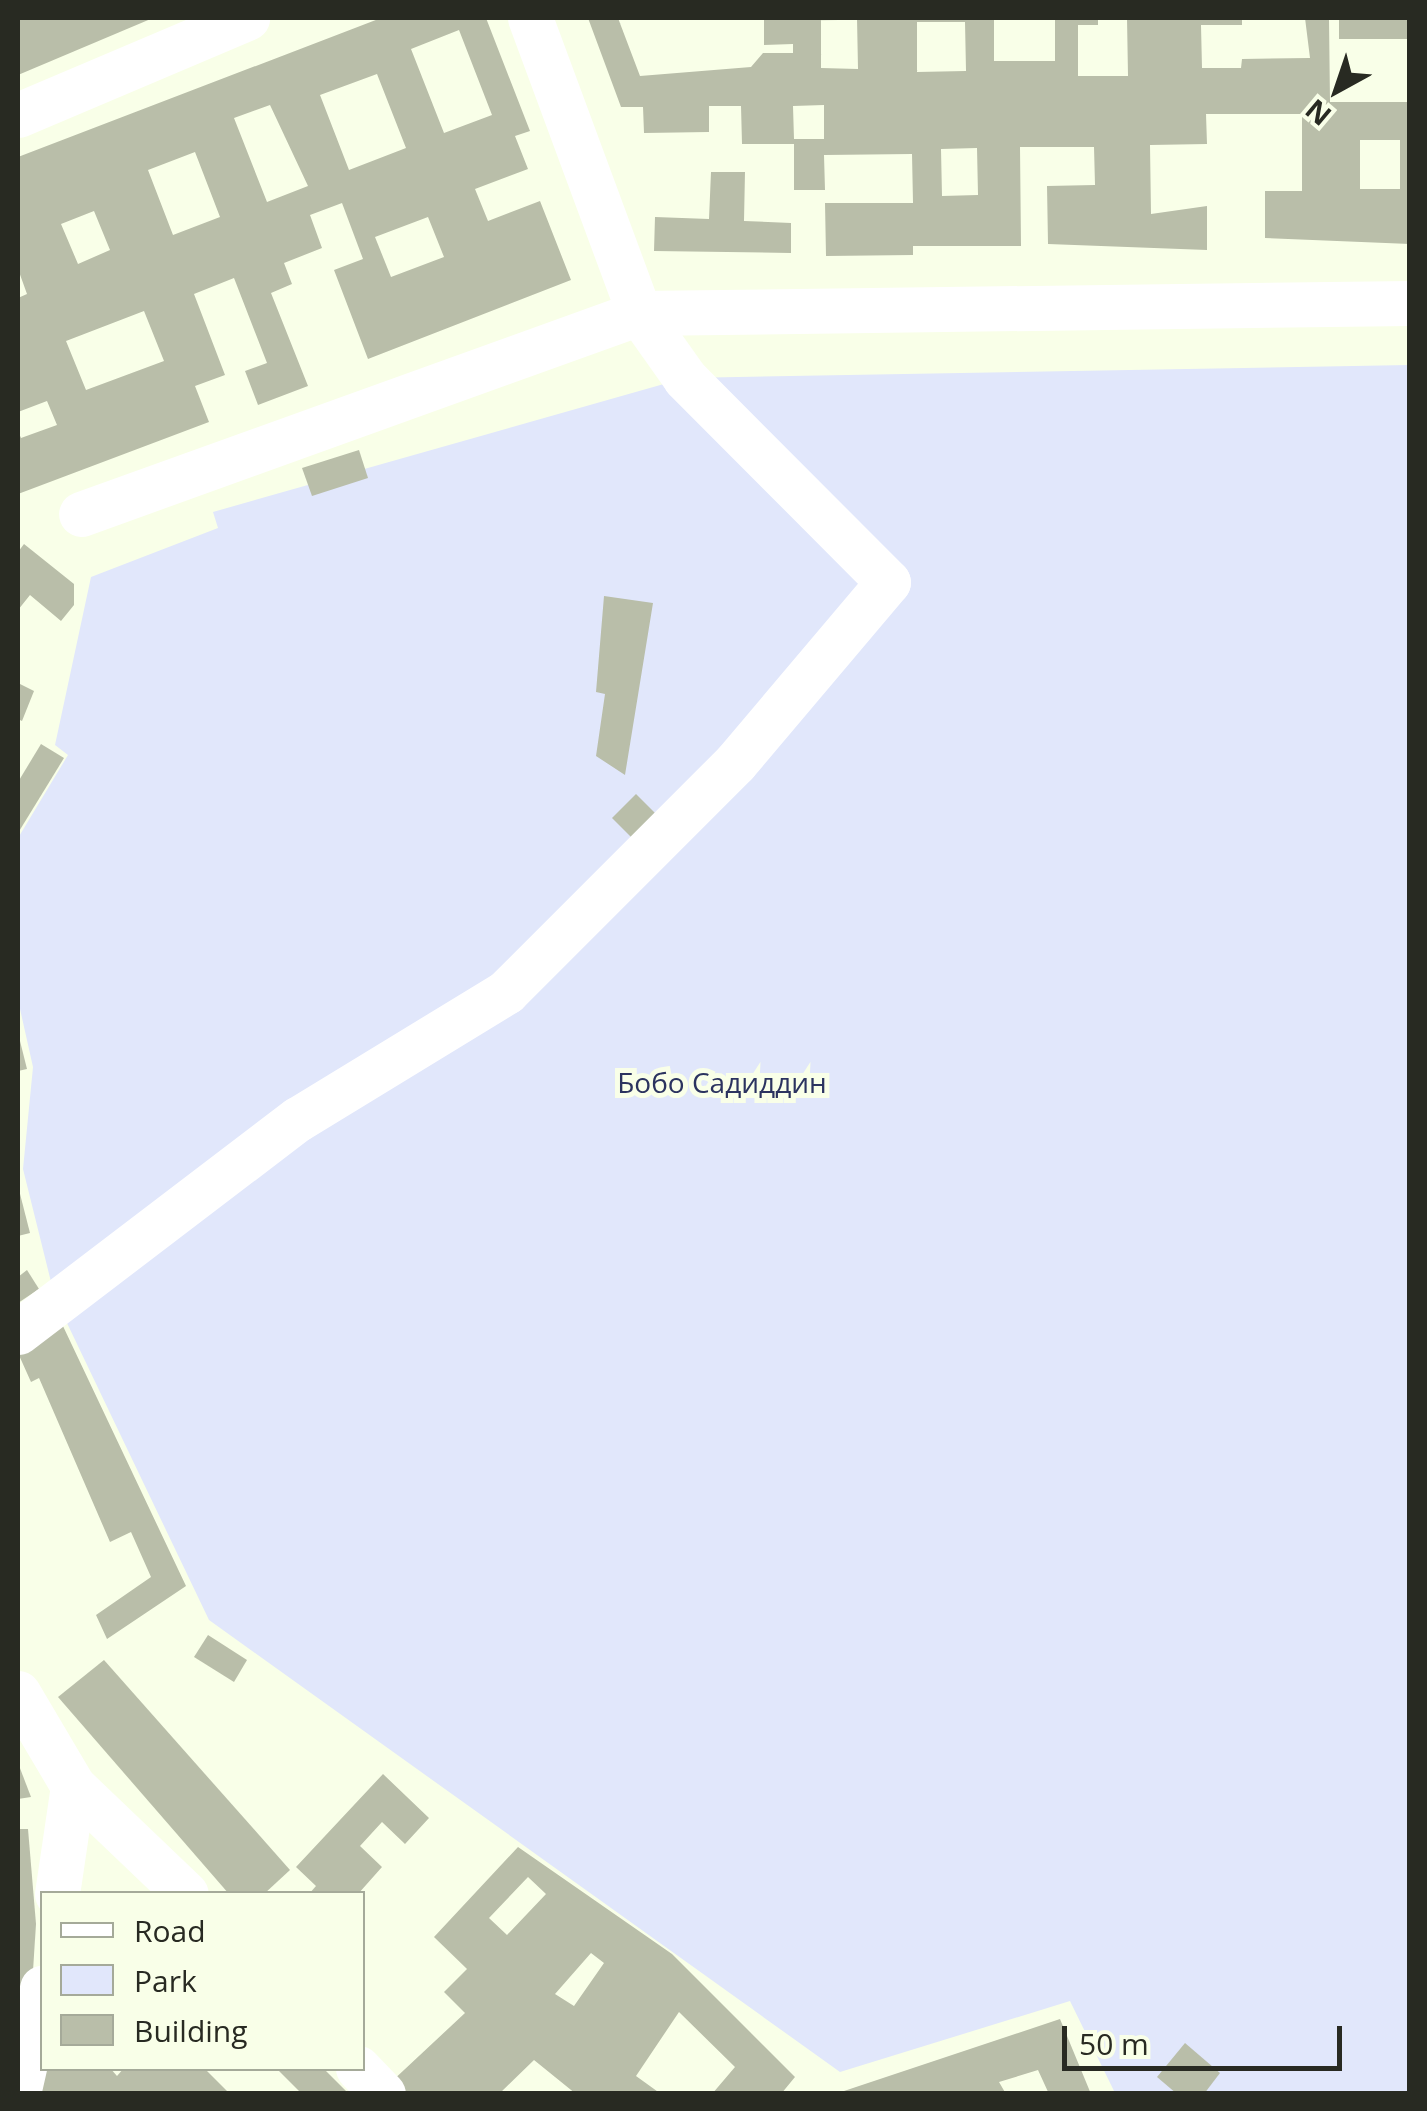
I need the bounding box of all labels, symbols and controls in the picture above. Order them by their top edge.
north arrow [1287,40,1387,140]
text: N [1297,91,1339,135]
park label: Бобо Садиддин [617,1065,827,1099]
legend [40,1891,365,2071]
text: Road [134,1910,206,1951]
text: Park [134,1960,197,2001]
scale bar [1067,2006,1347,2068]
text: Building [134,2010,248,2051]
text: 50 m [1079,2023,1149,2064]

